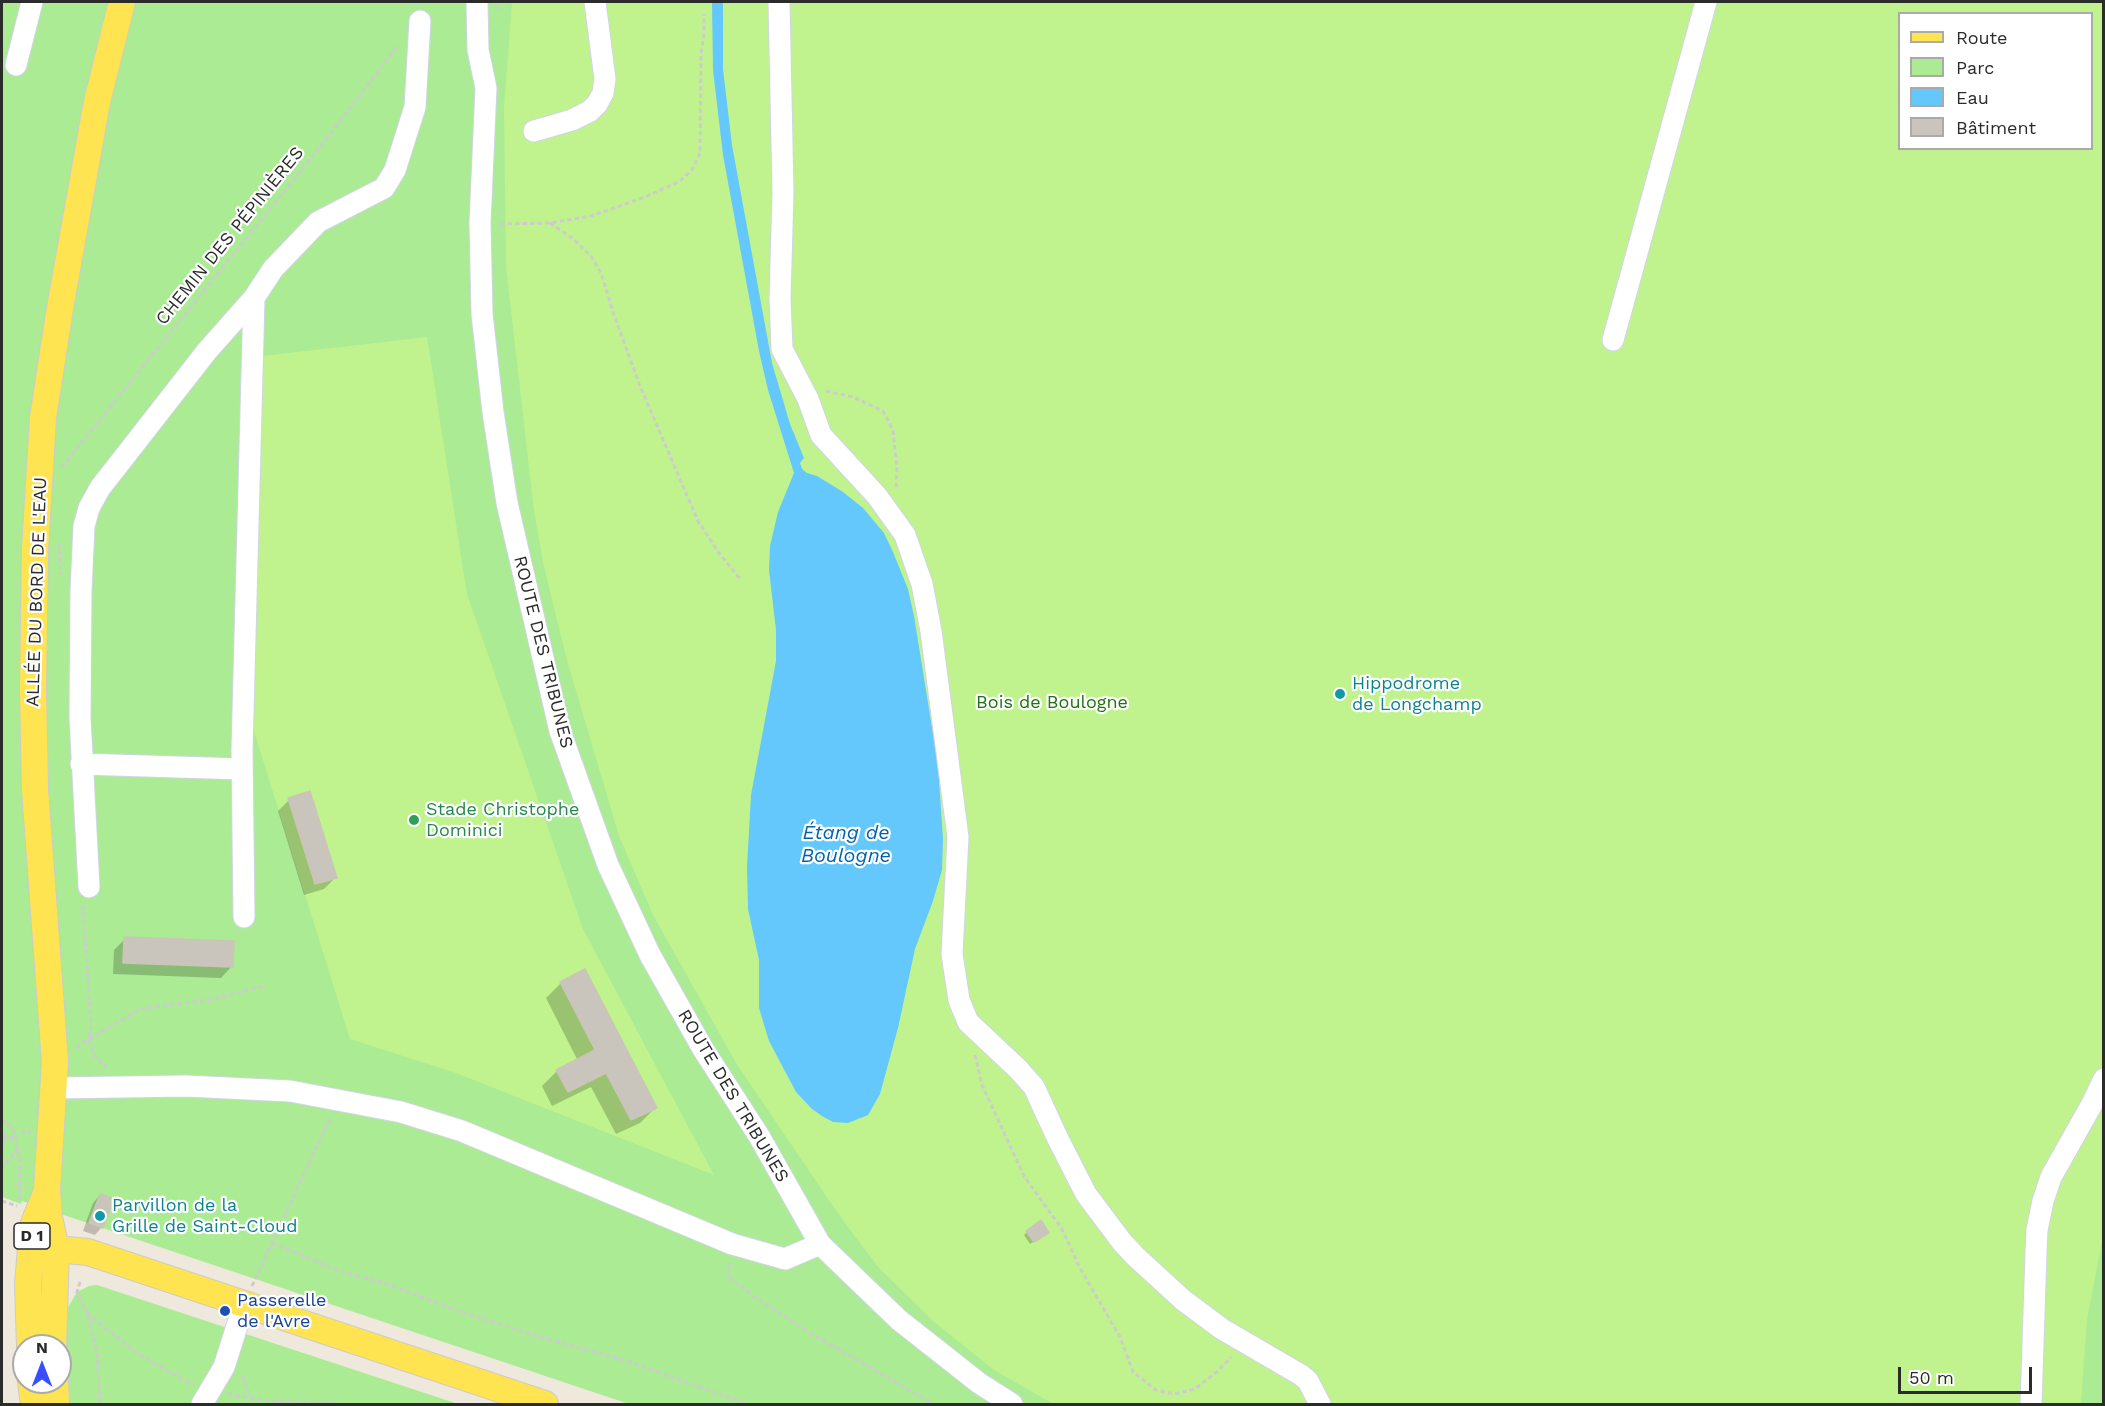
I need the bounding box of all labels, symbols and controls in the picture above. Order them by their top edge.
legend [1898,12,2093,150]
text: Route [1956,27,2008,48]
text: Parc [1956,57,1994,78]
text: Eau [1956,87,1989,108]
text: Bâtiment [1956,117,2036,138]
street label: CHEMIN DES PÉPINIÈRES [151,143,309,329]
street label: ALLÉE DU BORD DE L'EAU [22,477,52,707]
street label: ROUTE DES TRIBUNES [509,554,577,750]
place label: Hippodrome de Longchamp [1352,673,1482,716]
marker: Hippodrome de Longchamp [1333,687,1347,701]
park label: Bois de Boulogne [976,692,1128,714]
place label: Stade Christophe Dominici [426,799,579,842]
marker: Stade Christophe Dominici [407,813,421,827]
water label: Étang de Boulogne [801,821,891,868]
street label: ROUTE DES TRIBUNES [673,1006,793,1186]
place label: Parvillon de la Grille de Saint-Cloud [112,1195,297,1238]
marker: Parvillon de la Grille de Saint-Cloud [93,1209,107,1223]
road number: D 1 [14,1223,50,1249]
place label: Passerelle de l'Avre [237,1290,326,1332]
marker: Passerelle de l'Avre [218,1304,232,1318]
north arrow [12,1334,72,1394]
text: N [36,1338,48,1357]
scale bar [1901,1355,2034,1393]
text: 50 m [1909,1367,1954,1388]

